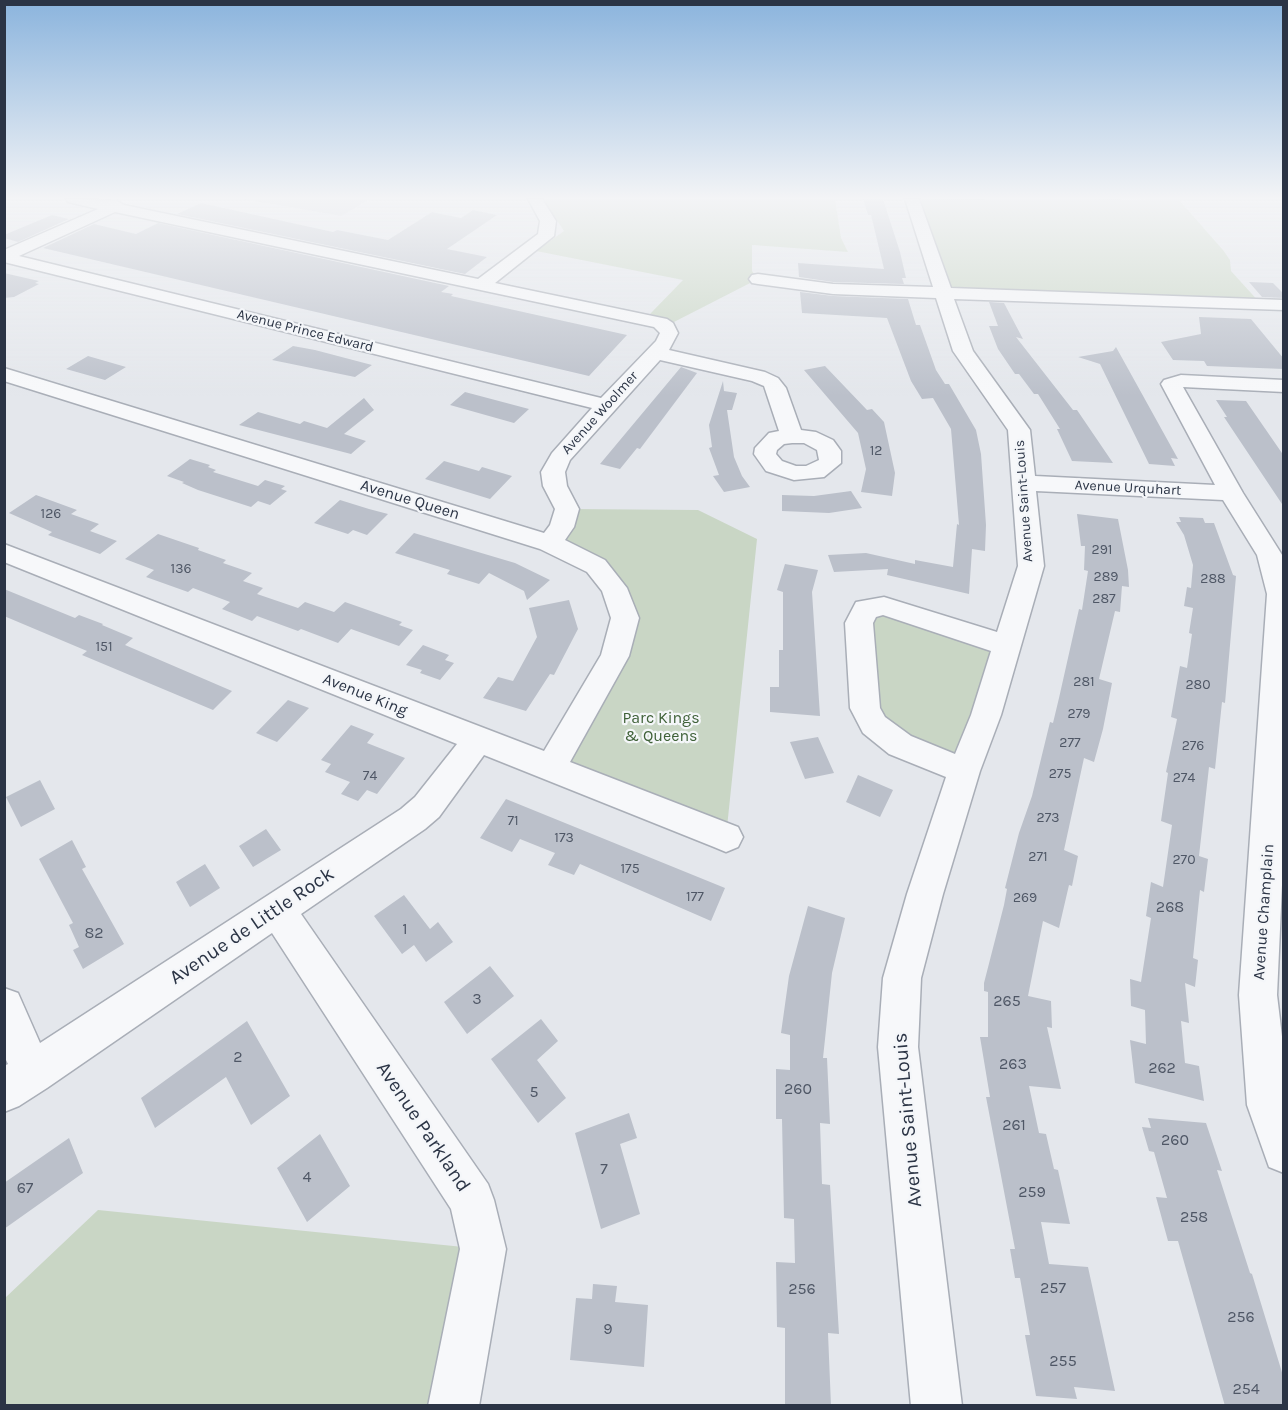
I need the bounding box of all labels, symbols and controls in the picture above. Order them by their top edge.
street label: Avenue Prince Edward [235,306,375,356]
street label: Avenue Woolmer [558,368,642,458]
street label: Avenue Saint-Louis [1011,439,1037,563]
house number: 12 [870,443,882,459]
street label: Avenue Queen [358,476,462,524]
street label: Avenue Urquhart [1074,477,1182,499]
house number: 126 [41,506,61,522]
house number: 291 [1092,542,1112,558]
house number: 136 [171,561,191,577]
house number: 289 [1094,569,1118,585]
house number: 288 [1200,571,1226,587]
house number: 287 [1092,591,1116,607]
house number: 151 [95,639,113,655]
street label: Avenue King [320,669,410,721]
house number: 281 [1073,674,1095,690]
house number: 280 [1185,677,1211,693]
house number: 279 [1068,706,1090,722]
park label: Parc Kings & Queens [622,708,700,746]
house number: 277 [1059,735,1081,751]
house number: 276 [1182,738,1204,754]
house number: 275 [1049,766,1071,782]
house number: 74 [363,768,377,784]
house number: 274 [1173,770,1195,786]
house number: 273 [1037,810,1059,826]
house number: 71 [507,813,519,829]
house number: 173 [554,830,574,846]
street label: Avenue Champlain [1250,843,1278,981]
house number: 271 [1028,849,1048,865]
house number: 270 [1173,852,1195,868]
house number: 175 [620,861,640,877]
street label: Avenue de Little Rock [165,862,339,990]
house number: 177 [686,889,704,905]
house number: 269 [1013,890,1037,906]
house number: 268 [1156,897,1184,917]
house number: 1 [402,919,408,939]
house number: 82 [84,923,104,943]
house number: 3 [472,989,482,1009]
house number: 265 [993,991,1021,1011]
street label: Avenue Saint-Louis [888,1032,928,1208]
house number: 2 [233,1047,243,1067]
house number: 263 [999,1054,1027,1074]
street label: Avenue Parkland [371,1057,475,1197]
house number: 262 [1148,1058,1176,1078]
house number: 260 [784,1079,812,1099]
house number: 5 [529,1082,539,1102]
house number: 261 [1002,1115,1026,1135]
house number: 260 [1161,1130,1189,1150]
house number: 7 [600,1159,608,1179]
house number: 4 [303,1167,311,1187]
house number: 67 [17,1178,33,1198]
house number: 259 [1018,1182,1046,1202]
house number: 258 [1180,1207,1208,1227]
house number: 257 [1040,1278,1066,1298]
house number: 256 [788,1279,816,1299]
house number: 256 [1227,1307,1255,1327]
house number: 9 [603,1319,613,1339]
house number: 255 [1049,1351,1077,1371]
house number: 254 [1232,1379,1260,1399]

